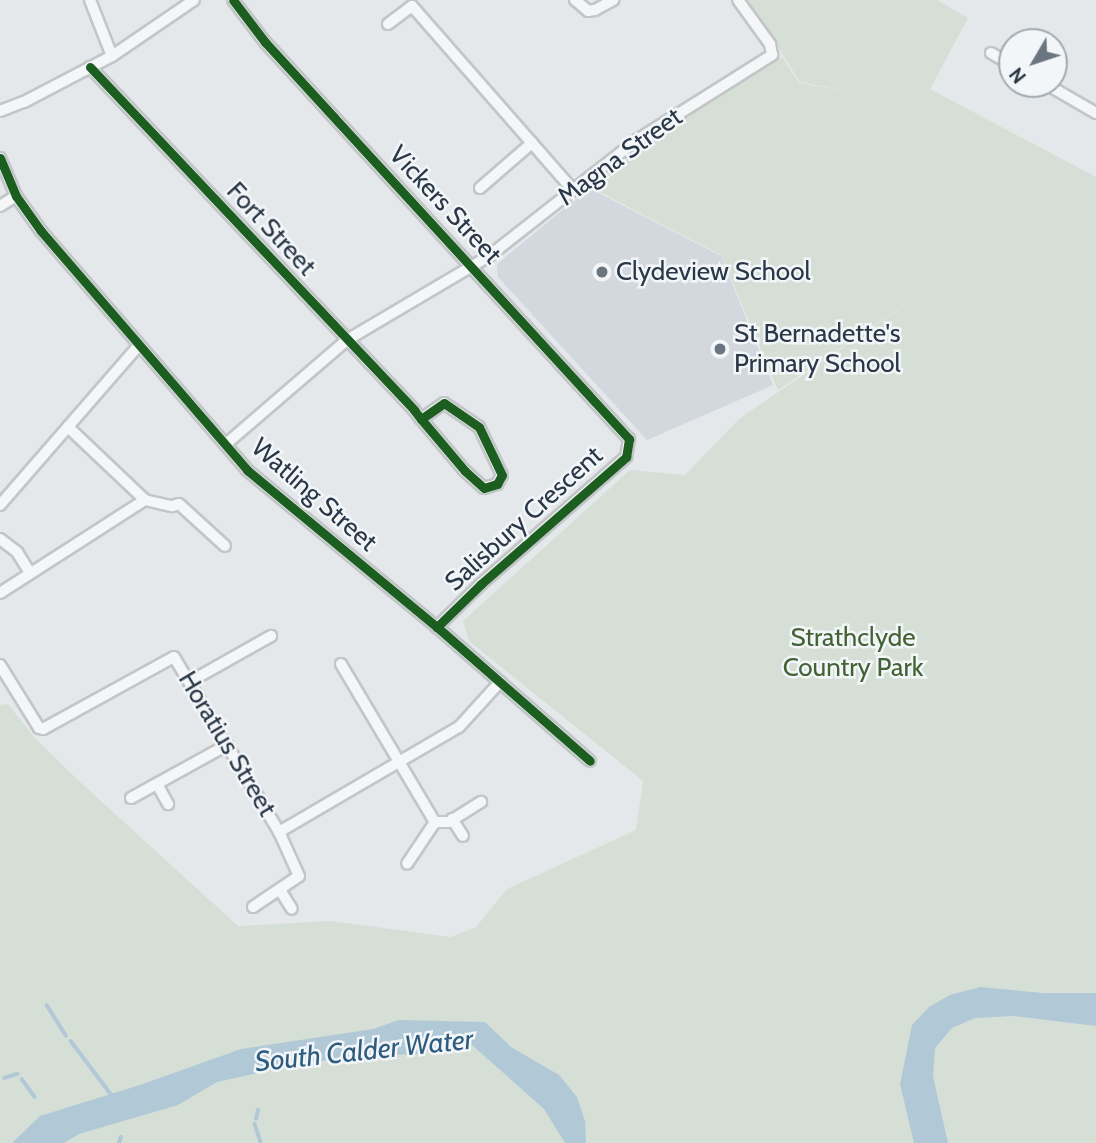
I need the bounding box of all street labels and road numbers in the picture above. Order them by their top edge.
street label: Magna Street [552,101,688,213]
street label: Vickers Street [382,139,508,271]
street label: Fort Street [220,176,322,282]
street label: Watling Street [245,432,383,558]
street label: Salisbury Crescent [439,440,609,598]
street label: Horatius Street [171,666,283,822]

